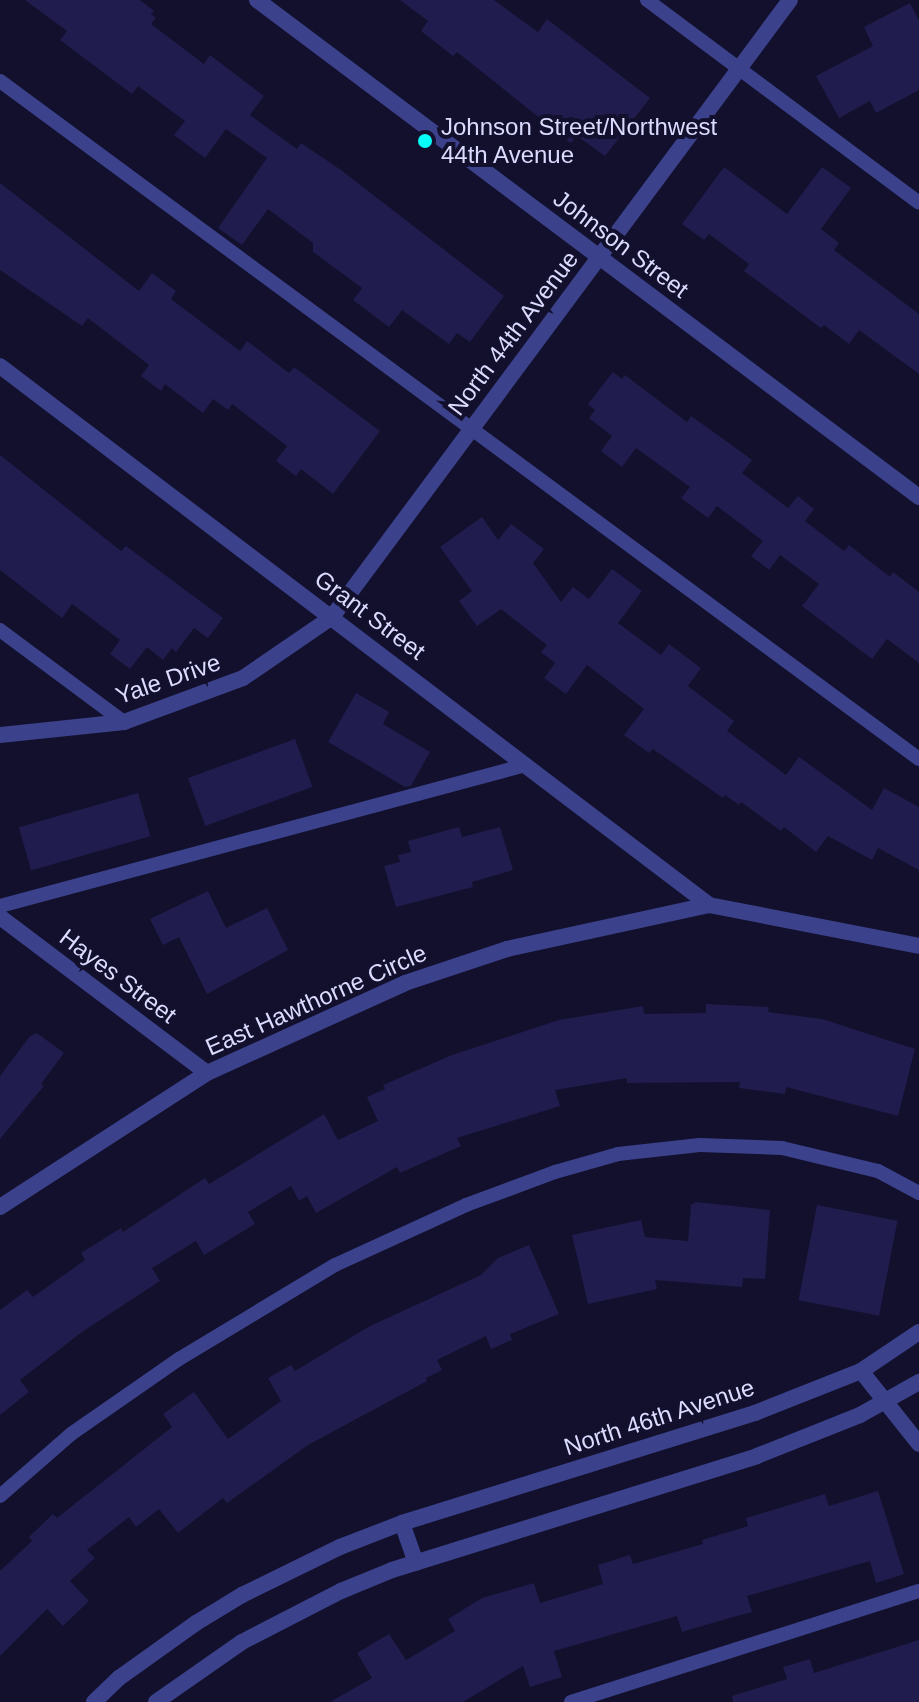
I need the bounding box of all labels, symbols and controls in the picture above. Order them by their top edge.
place label: Johnson Street/Northwest 44th Avenue [441,113,717,169]
marker: Johnson Street/Northwest 44th Avenue [416,132,434,150]
street label: Johnson Street [548,184,694,304]
street label: North 44th Avenue [441,245,585,421]
street label: Grant Street [309,564,431,666]
street label: Yale Drive [112,648,224,710]
street label: Hayes Street [54,923,182,1029]
street label: East Hawthorne Circle [201,938,431,1062]
street label: North 46th Avenue [560,1372,758,1462]

